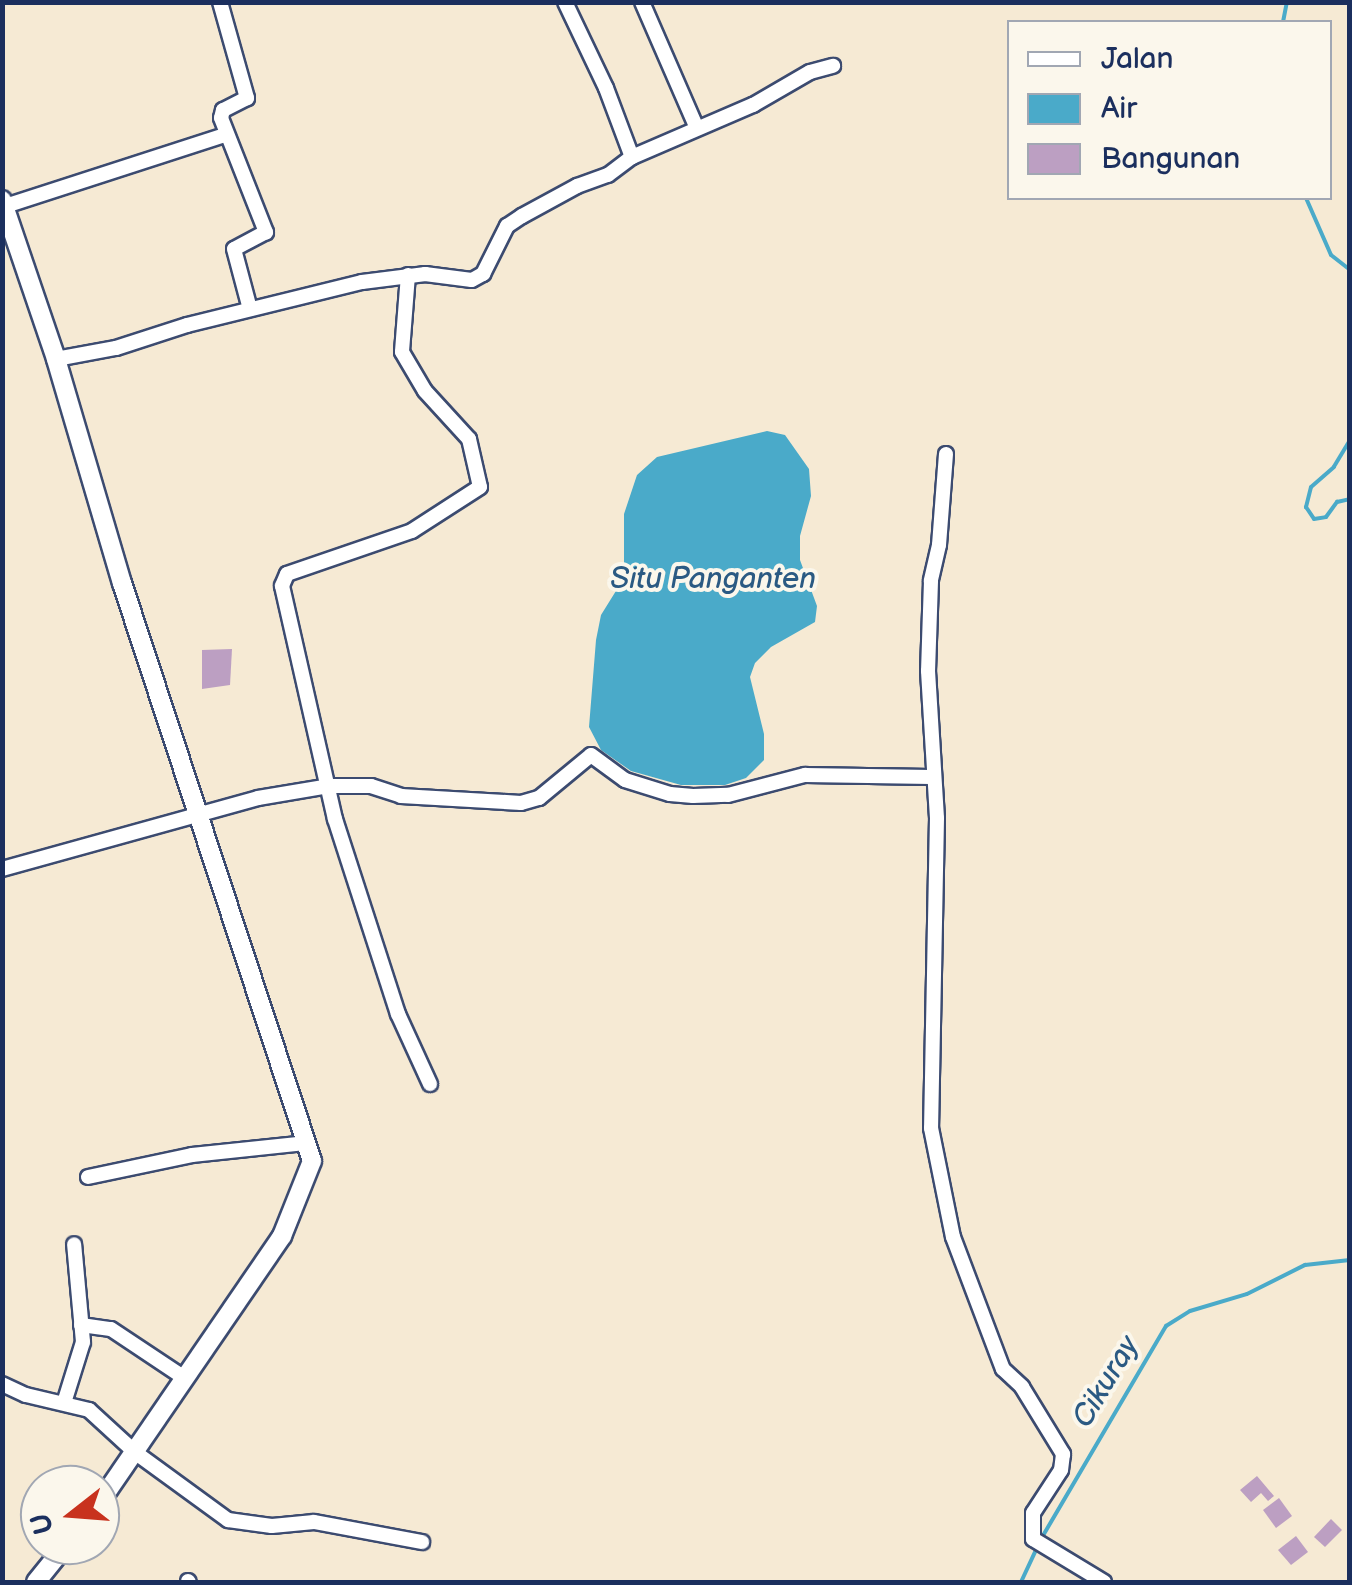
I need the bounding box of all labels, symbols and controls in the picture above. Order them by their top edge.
legend [1007,20,1332,200]
text: Jalan [1101,41,1173,77]
text: Air [1101,91,1137,127]
text: Bangunan [1101,141,1240,177]
water label: Situ Panganten [610,561,816,597]
water label: Cikuray [1065,1330,1147,1434]
north arrow [20,1465,120,1565]
text: U [24,1509,61,1538]

